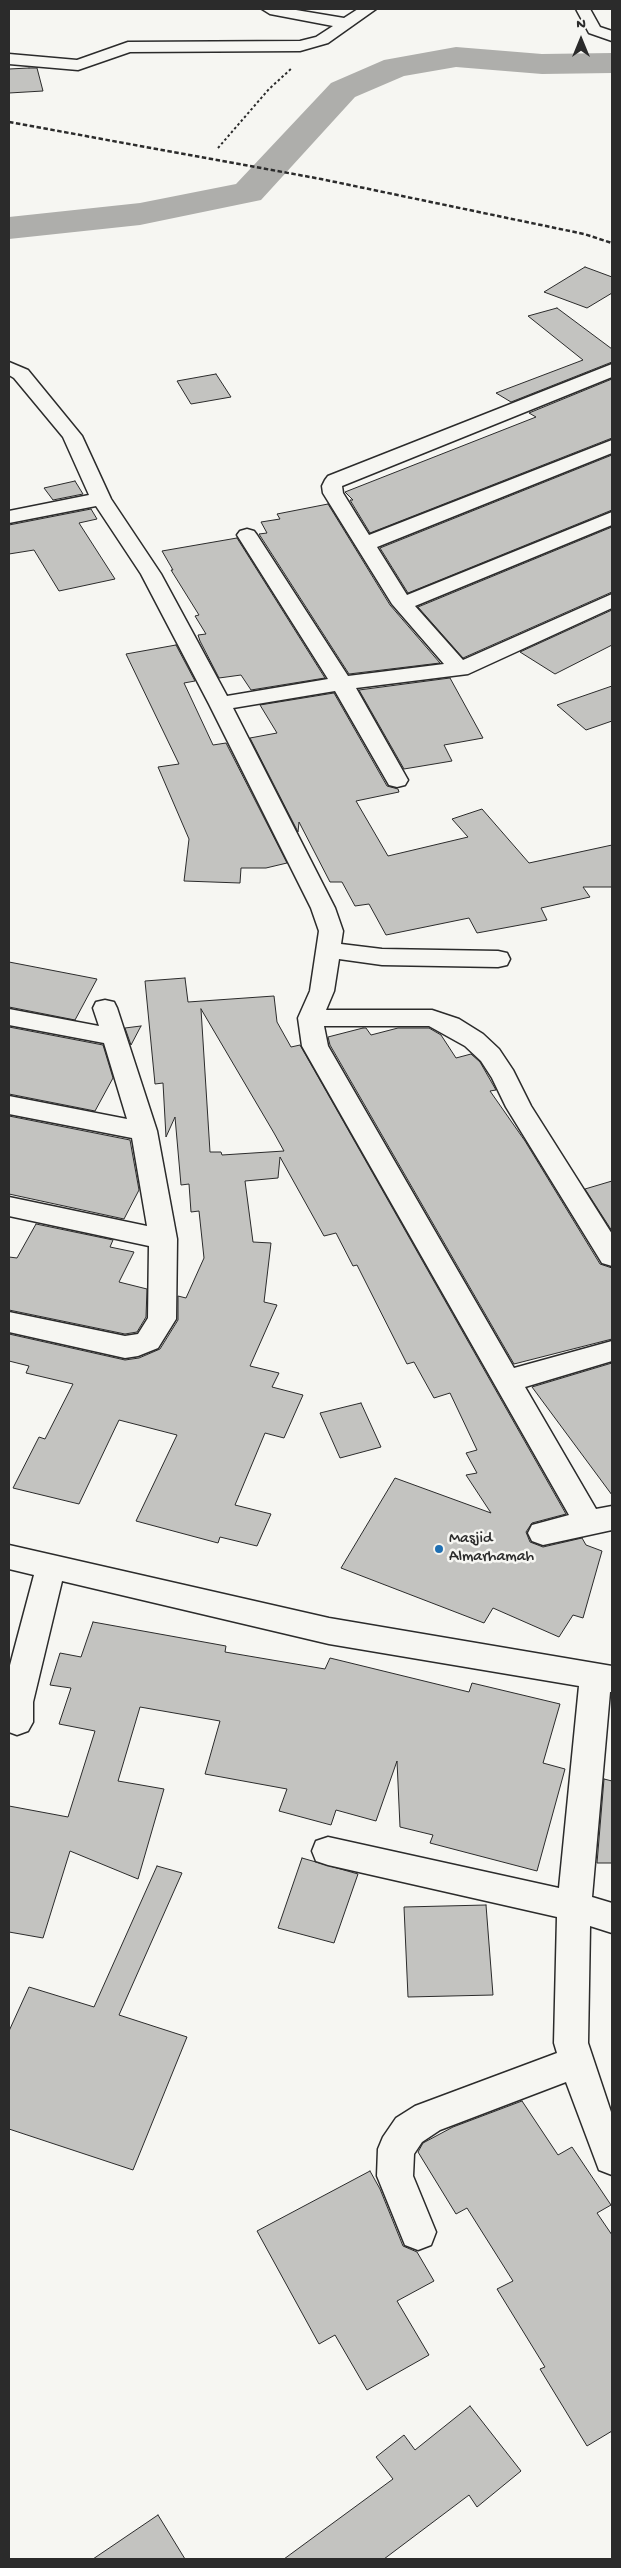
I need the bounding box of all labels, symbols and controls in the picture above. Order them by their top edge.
north arrow [556,15,606,65]
text: N [576,16,586,33]
place label: Masjid Almarhamah [449,1530,534,1568]
marker: Masjid Almarhamah [433,1543,445,1555]

